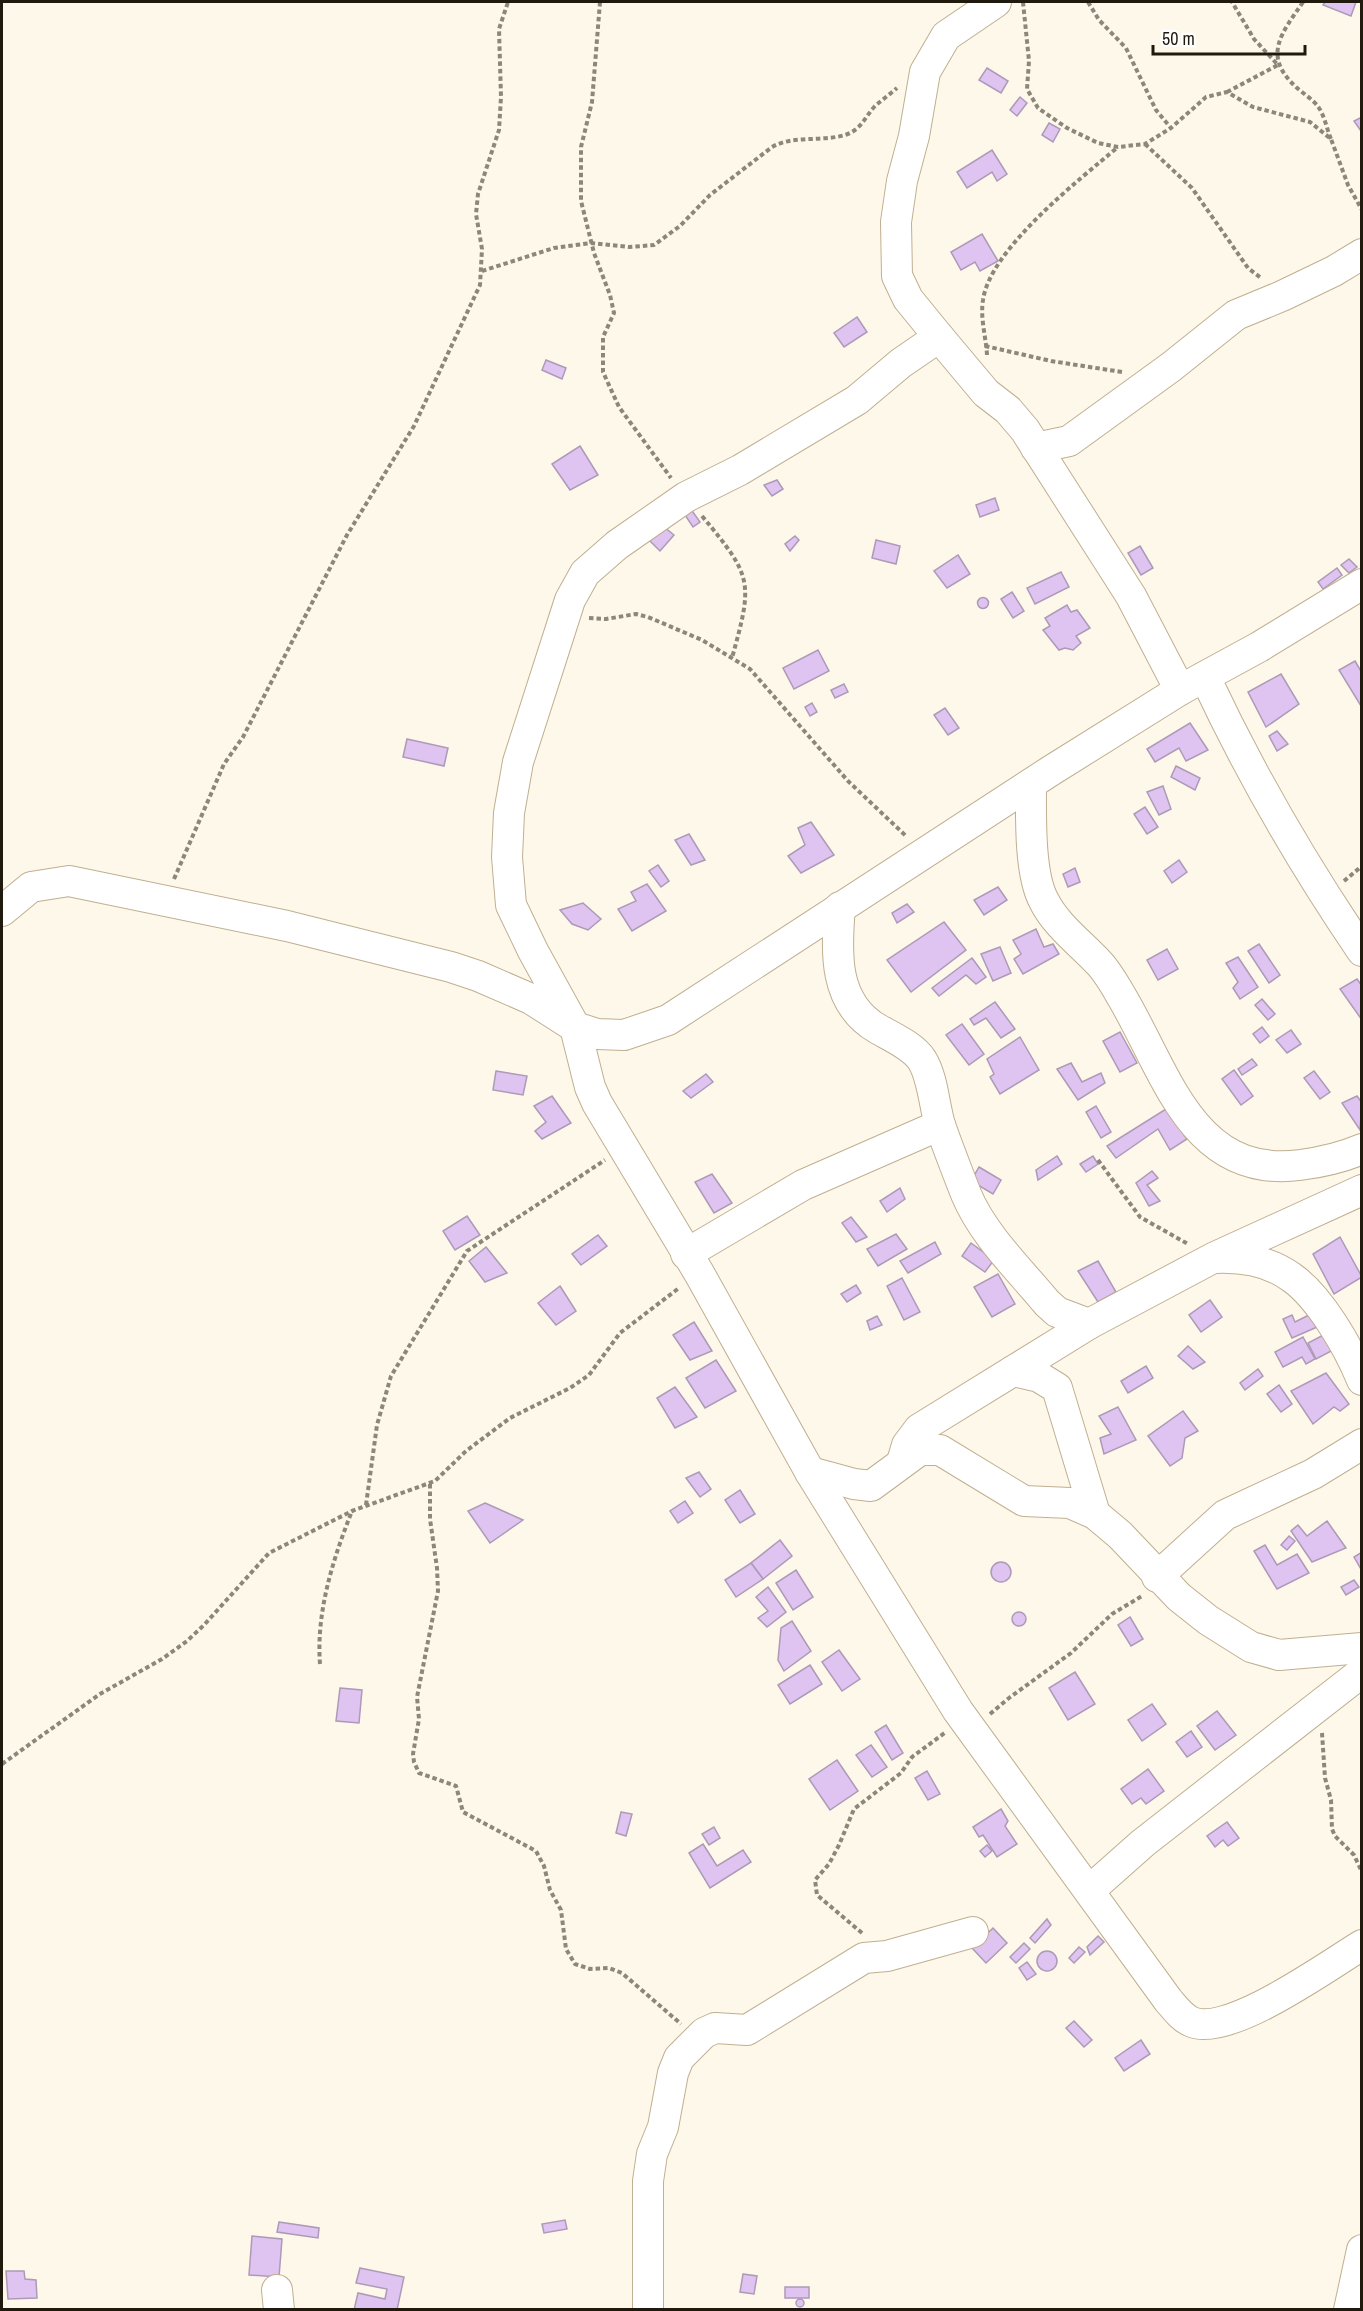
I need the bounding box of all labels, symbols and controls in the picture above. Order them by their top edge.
scale bar [1153,18,1304,56]
text: 50 m [1162,26,1195,51]

